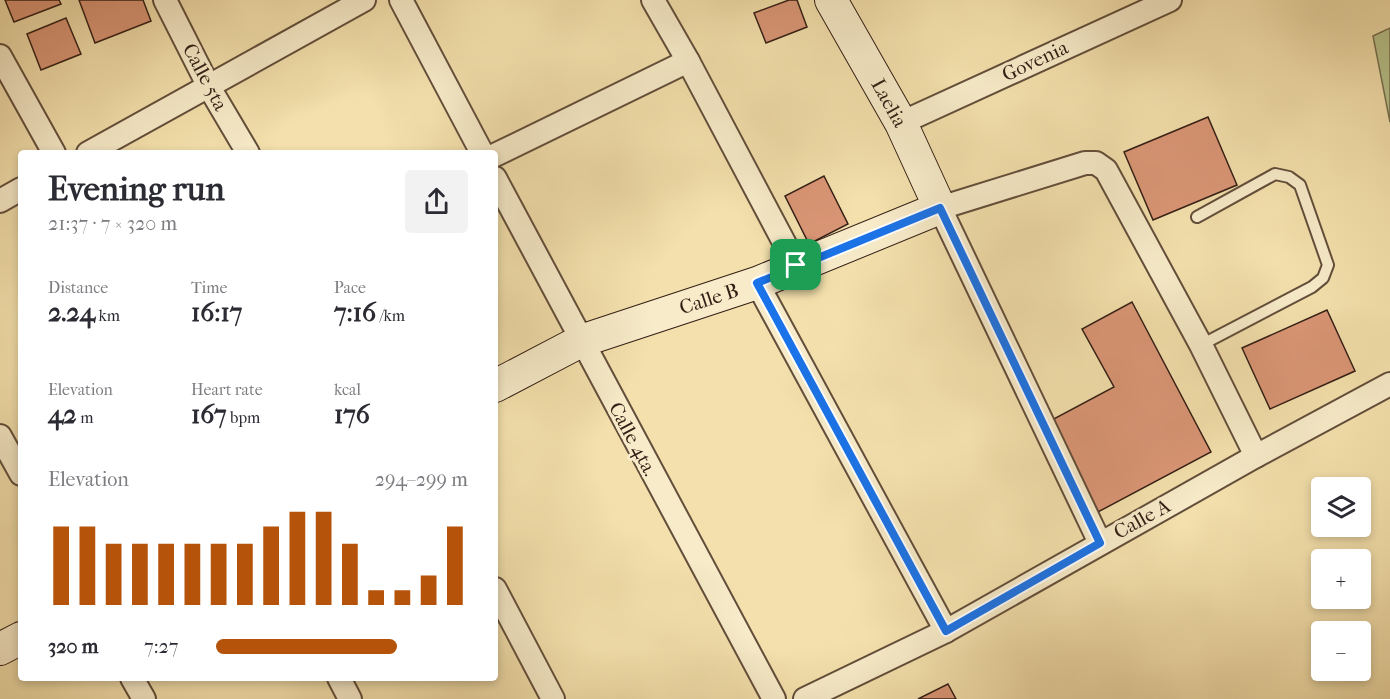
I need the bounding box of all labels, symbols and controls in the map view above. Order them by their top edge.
street label: Govenia [998,35,1072,86]
street label: Calle 5ta [178,39,233,115]
street label: Laelia [866,75,912,132]
text: Evening run [48,170,225,209]
button: share [405,170,468,233]
text: 21:37 · 7 × 320 m [48,212,177,235]
pin [770,239,821,290]
icon: arrive [779,248,812,281]
text: Distance [48,278,108,297]
text: Time [191,278,227,297]
text: Pace [334,278,366,297]
street label: Calle B [677,279,741,319]
text: 2.24 [48,297,95,328]
text: 16:17 [191,297,242,328]
text: 7:16 [334,297,376,328]
text: km [95,306,120,325]
text: /km [376,306,405,325]
text: Elevation [48,380,113,399]
text: Heart rate [191,380,263,399]
text: kcal [334,380,361,399]
street label: Calle 4ta. [604,398,662,480]
text: 42 [48,399,77,430]
text: 167 [191,399,227,430]
text: 176 [334,399,370,430]
text: m [77,408,93,427]
text: bpm [227,408,260,427]
text: Elevation [48,468,129,491]
text: 294–299 m [375,468,468,491]
map controls [1311,477,1371,681]
button: layers [1311,477,1371,537]
street label: Calle A [1110,494,1175,544]
button: + [1311,549,1371,609]
button: − [1311,621,1371,681]
text: 320 m [48,635,98,658]
text: 7:27 [144,635,178,658]

